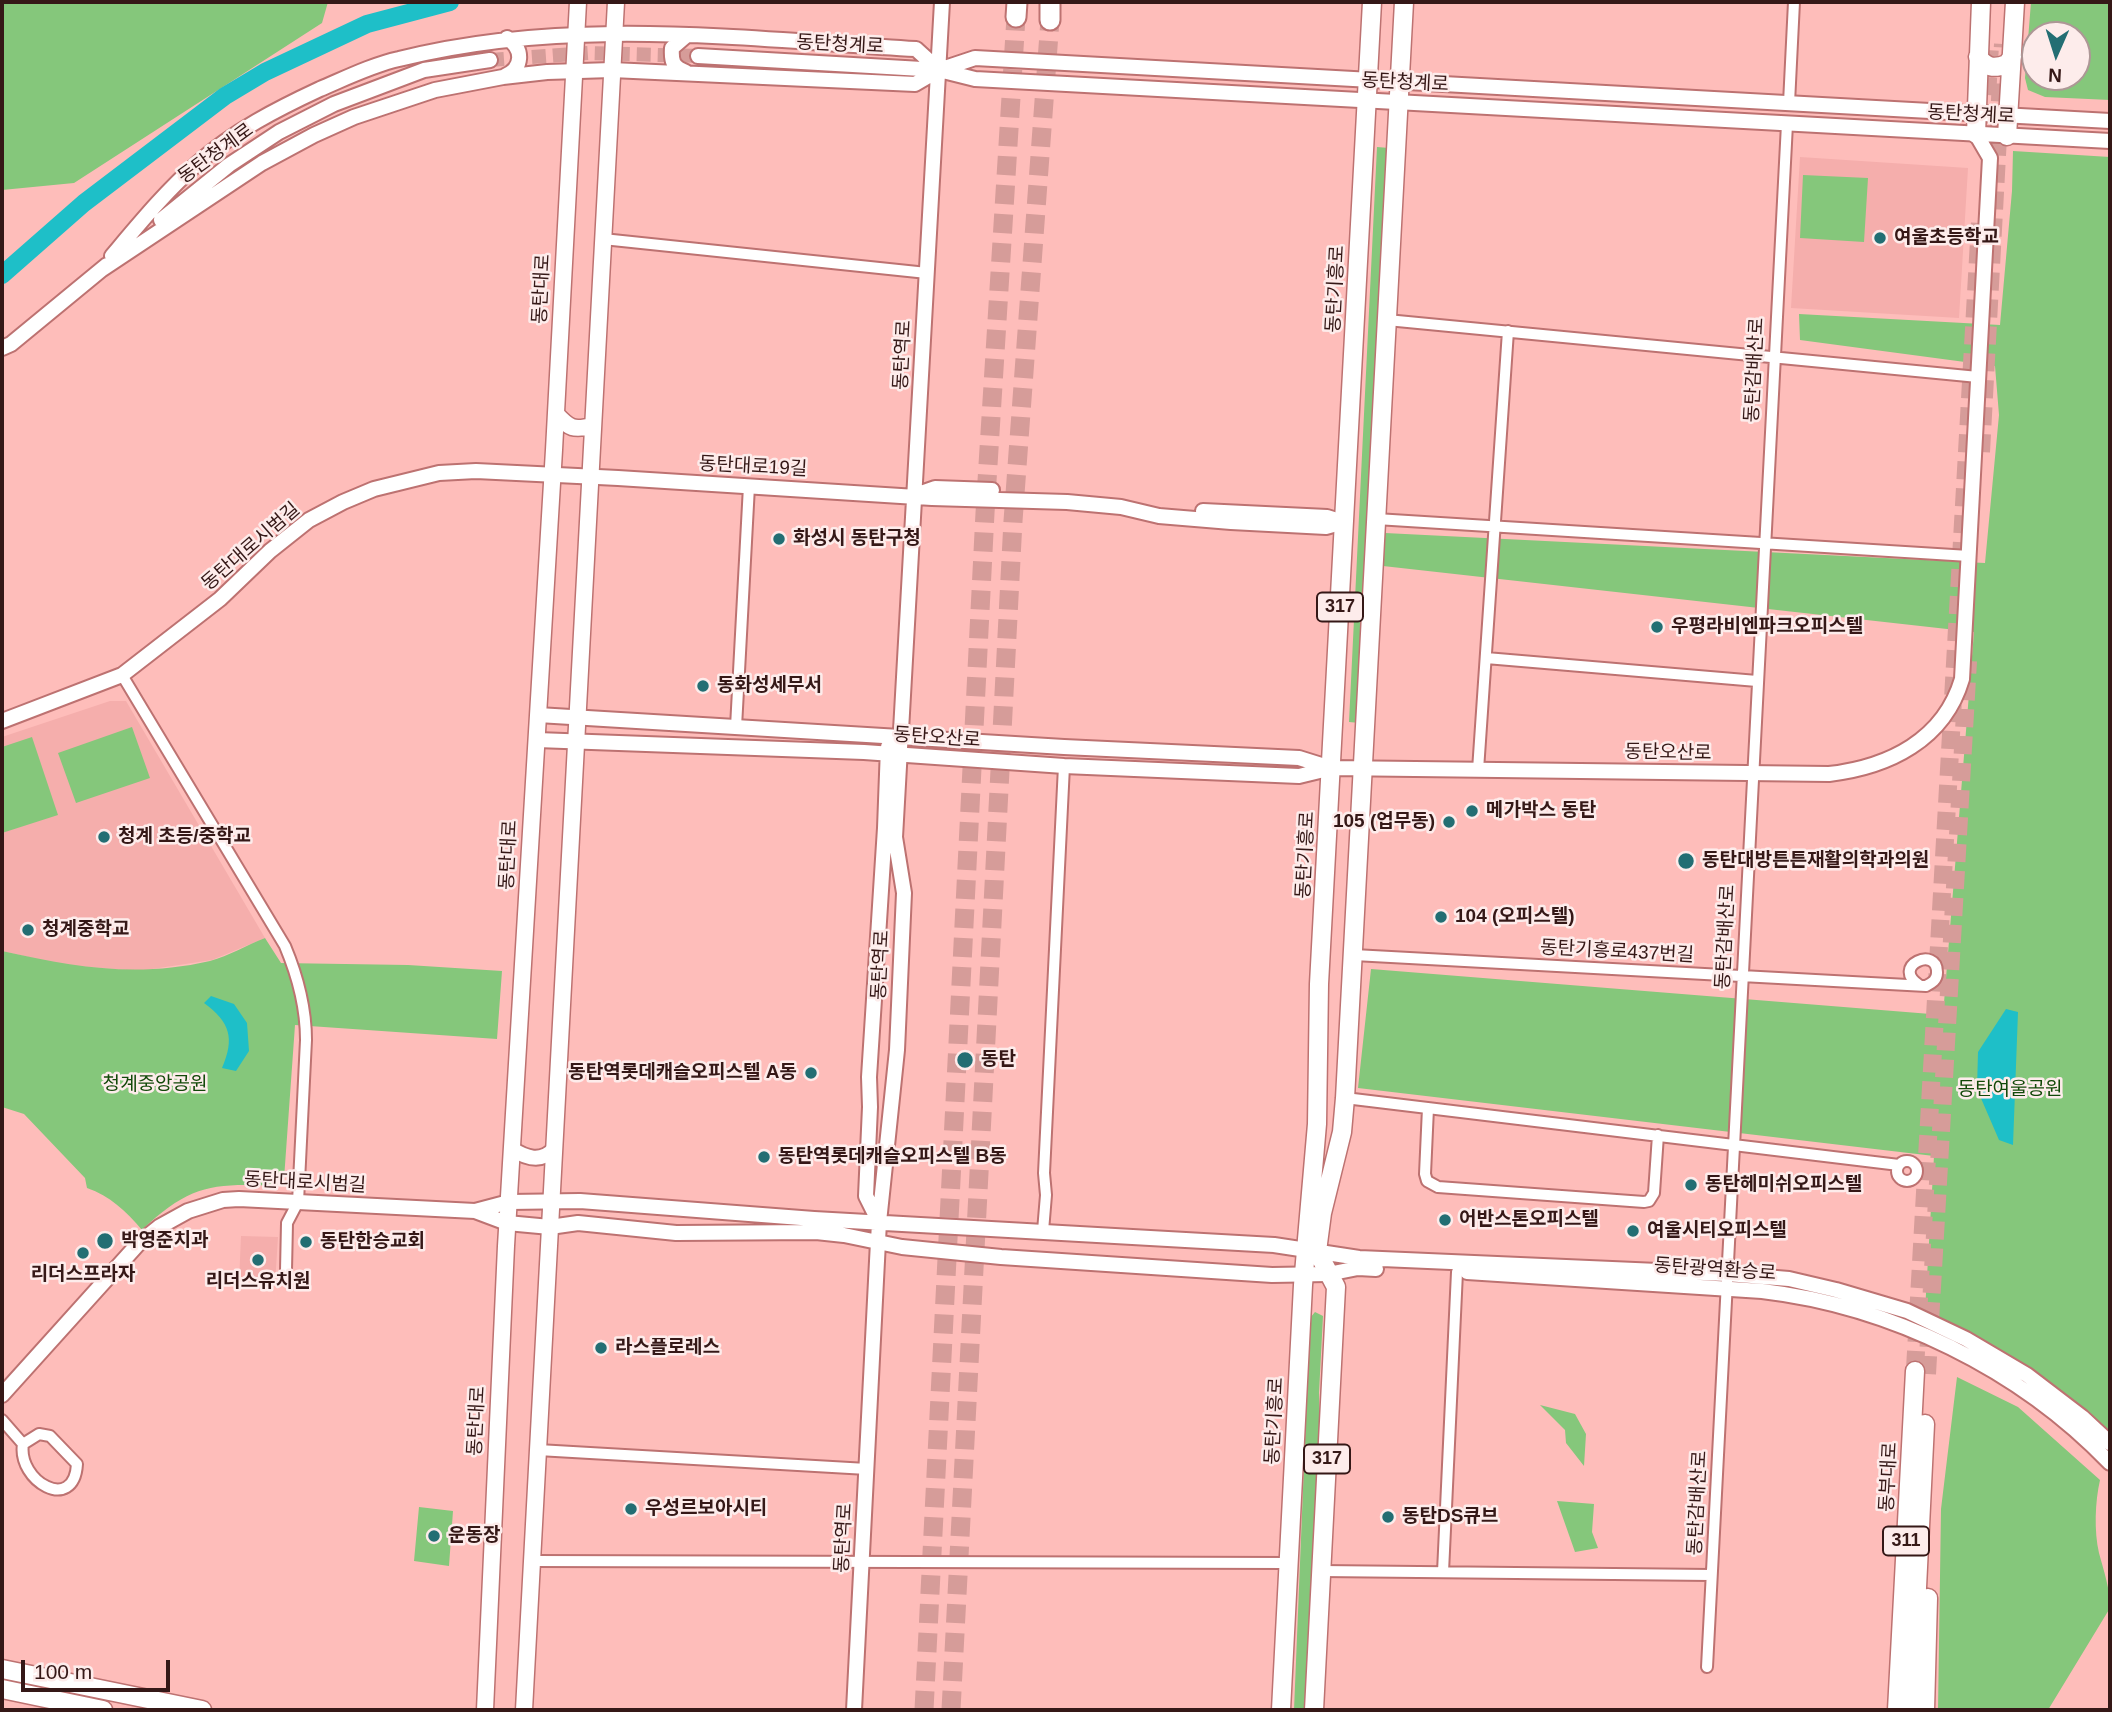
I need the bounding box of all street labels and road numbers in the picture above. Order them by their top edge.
street label: 동탄청계로 [796,31,884,59]
street label: 동탄청계로 [1361,69,1449,97]
street label: 동탄청계로 [1927,101,2015,129]
street label: 동탄청계로 [174,119,258,189]
street label: 동탄기흥로 [1322,245,1350,333]
street label: 동탄대로 [529,253,555,325]
street label: 동탄감배산로 [1741,317,1769,423]
street label: 동탄역로 [890,319,916,391]
street label: 동탄대로19길 [698,453,808,481]
street label: 동탄대로시범길 [197,498,305,596]
road number: 317 [1317,592,1363,622]
street label: 동탄오산로 [893,724,981,752]
street label: 동탄오산로 [1624,741,1712,765]
street label: 동탄기흥로 [1292,811,1320,899]
street label: 동탄대로 [496,819,522,891]
street label: 동탄감배산로 [1712,884,1740,990]
street label: 동탄역로 [868,929,894,1001]
street label: 동탄기흥로437번길 [1539,937,1695,967]
street label: 동탄대로시범길 [243,1168,367,1198]
street label: 동탄광역환승로 [1653,1254,1777,1286]
street label: 동탄기흥로 [1261,1377,1289,1465]
street label: 동탄대로 [464,1385,490,1457]
street label: 동부대로 [1876,1441,1902,1513]
road number: 317 [1304,1444,1350,1474]
street label: 동탄감배산로 [1684,1450,1712,1556]
street label: 동탄역로 [831,1502,857,1574]
road number: 311 [1883,1526,1929,1556]

